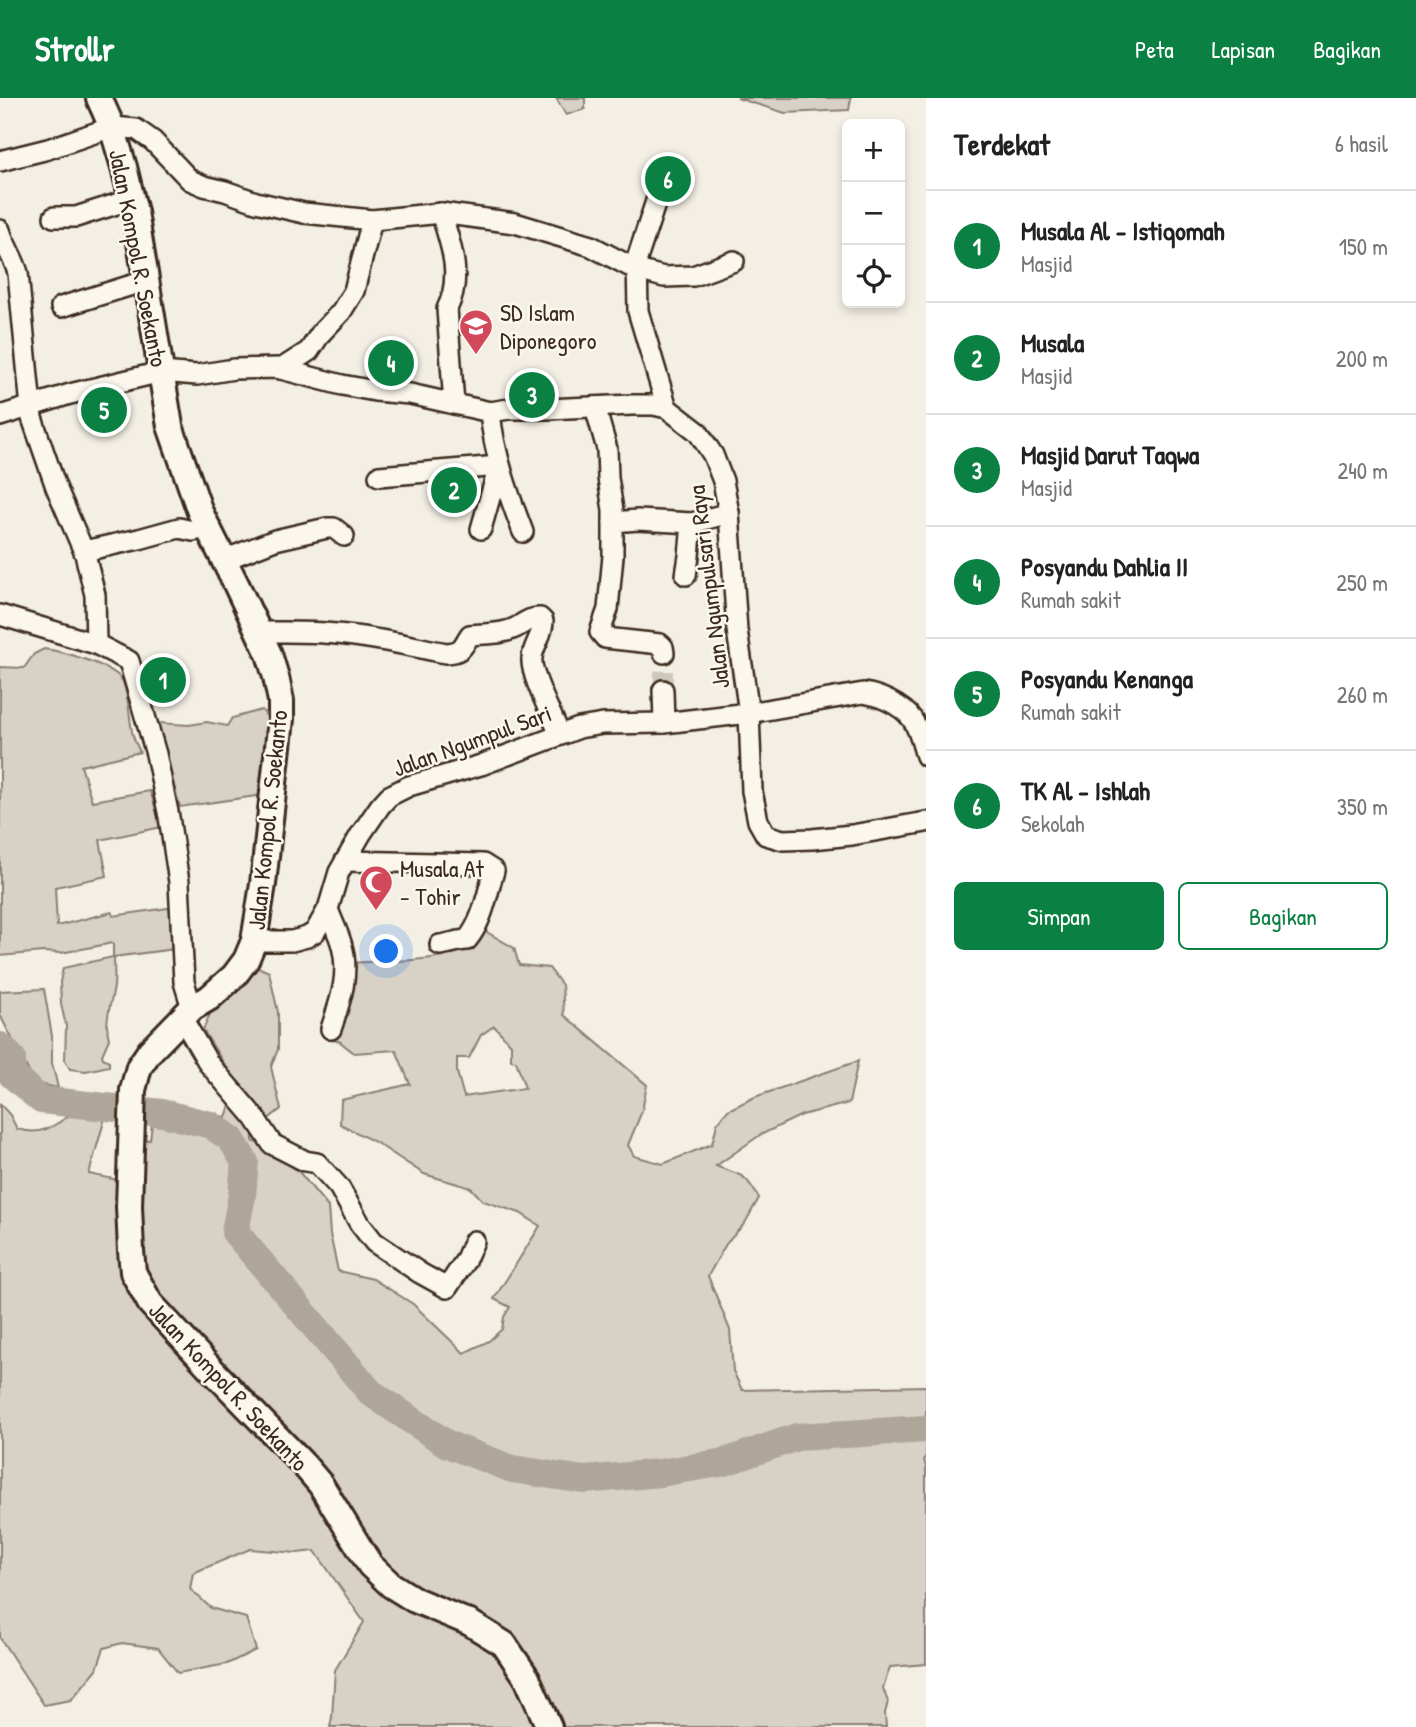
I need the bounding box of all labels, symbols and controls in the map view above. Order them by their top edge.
text: Strollr [35,27,114,71]
text: Peta [1135,33,1174,65]
text: Lapisan [1212,33,1275,65]
text: Bagikan [1313,33,1381,65]
map controls [842,119,905,308]
button: + [842,119,905,182]
text: Terdekat [954,124,1050,164]
text: 6 hasil [1335,128,1388,159]
street label: Jalan Kompol R. Soekanto [102,147,176,370]
pin: 6 [645,153,691,205]
button: − [842,182,905,245]
text: Musala Al - Istiqomah [1021,213,1224,248]
text: 1 [973,231,981,262]
text: 150 m [1339,231,1388,262]
button: locate [842,245,905,308]
text: Masjid [1021,248,1072,279]
place label: SD Islam Diponegoro [500,296,597,356]
school or university icon: SD Islam Diponegoro [457,307,495,356]
text: Musala [1021,325,1084,360]
pin: 4 [368,337,414,389]
text: 2 [972,343,982,374]
text: 200 m [1336,343,1388,374]
text: Masjid [1021,360,1072,391]
pin: 3 [509,369,555,421]
pin: 5 [81,384,127,436]
text: Masjid Darut Taqwa [1021,437,1199,472]
text: 3 [972,455,982,486]
text: 240 m [1337,455,1388,486]
pin: 2 [431,464,477,516]
text: Masjid [1021,472,1072,503]
street label: Jalan Ngumpulsari Raya [680,483,736,691]
text: Posyandu Dahlia II [1021,549,1188,584]
text: 4 [973,567,981,598]
text: 250 m [1336,567,1388,598]
text: Rumah sakit [1021,584,1121,615]
pin: 1 [140,654,186,706]
text: Posyandu Kenanga [1021,661,1193,696]
text: 5 [972,679,982,710]
text: 260 m [1337,679,1388,710]
street label: Jalan Ngumpul Sari [388,696,556,784]
text: Rumah sakit [1021,696,1121,727]
street label: Jalan Kompol R. Soekanto [240,708,294,931]
text: TK Al - Ishlah [1021,773,1150,808]
text: 6 [972,791,982,822]
text: 350 m [1337,791,1388,822]
text: Sekolah [1021,808,1084,839]
place label: Musala At - Tohir [400,852,485,912]
mosque icon: Musala At - Tohir [357,863,395,912]
button: Simpan [954,882,1164,950]
button: Bagikan [1178,882,1388,950]
your location [369,934,403,968]
street label: Jalan Kompol R. Soekanto [142,1294,316,1478]

